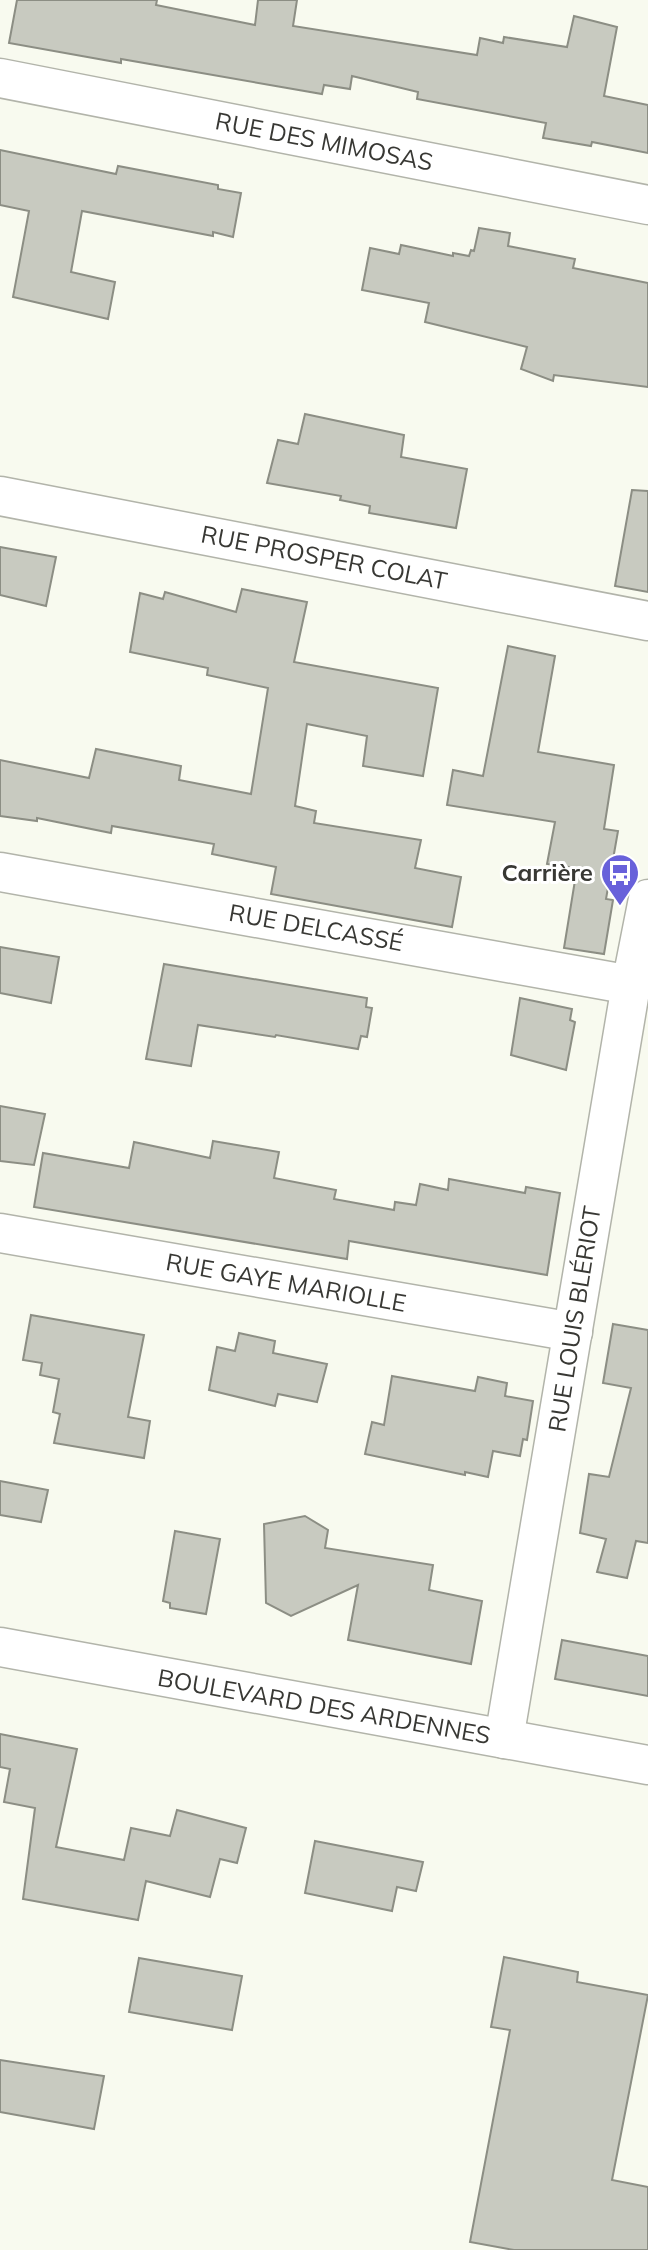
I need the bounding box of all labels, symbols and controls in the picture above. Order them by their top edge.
street label: RUE DES MIMOSAS [213,105,435,177]
street label: RUE PROSPER COLAT [199,518,450,596]
bus stop icon: Carrière [599,852,641,907]
place label: Carrière [501,857,593,887]
street label: RUE DELCASSÉ [227,897,406,957]
street label: RUE LOUIS BLÉRIOT [541,1203,607,1434]
street label: RUE GAYE MARIOLLE [164,1246,409,1318]
street label: BOULEVARD DES ARDENNES [155,1662,493,1750]

